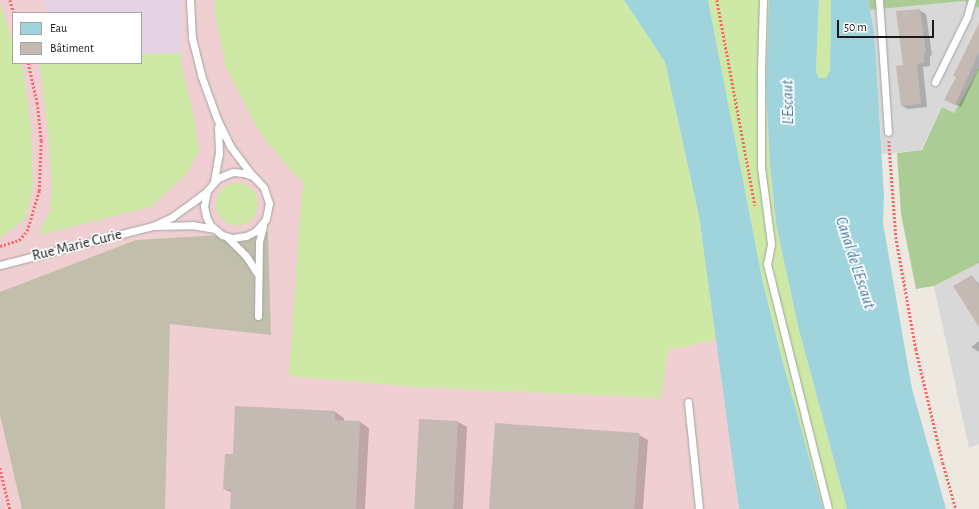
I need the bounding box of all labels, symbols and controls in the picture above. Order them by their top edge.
legend [12,12,142,64]
scale bar [839,12,936,38]
text: 50 m [844,21,867,33]
text: Eau [50,22,67,34]
text: Bâtiment [50,42,94,54]
water label: L'Escaut [778,79,798,125]
water label: Canal de L'Escaut [831,214,879,312]
street label: Rue Marie Curie [30,225,124,265]

